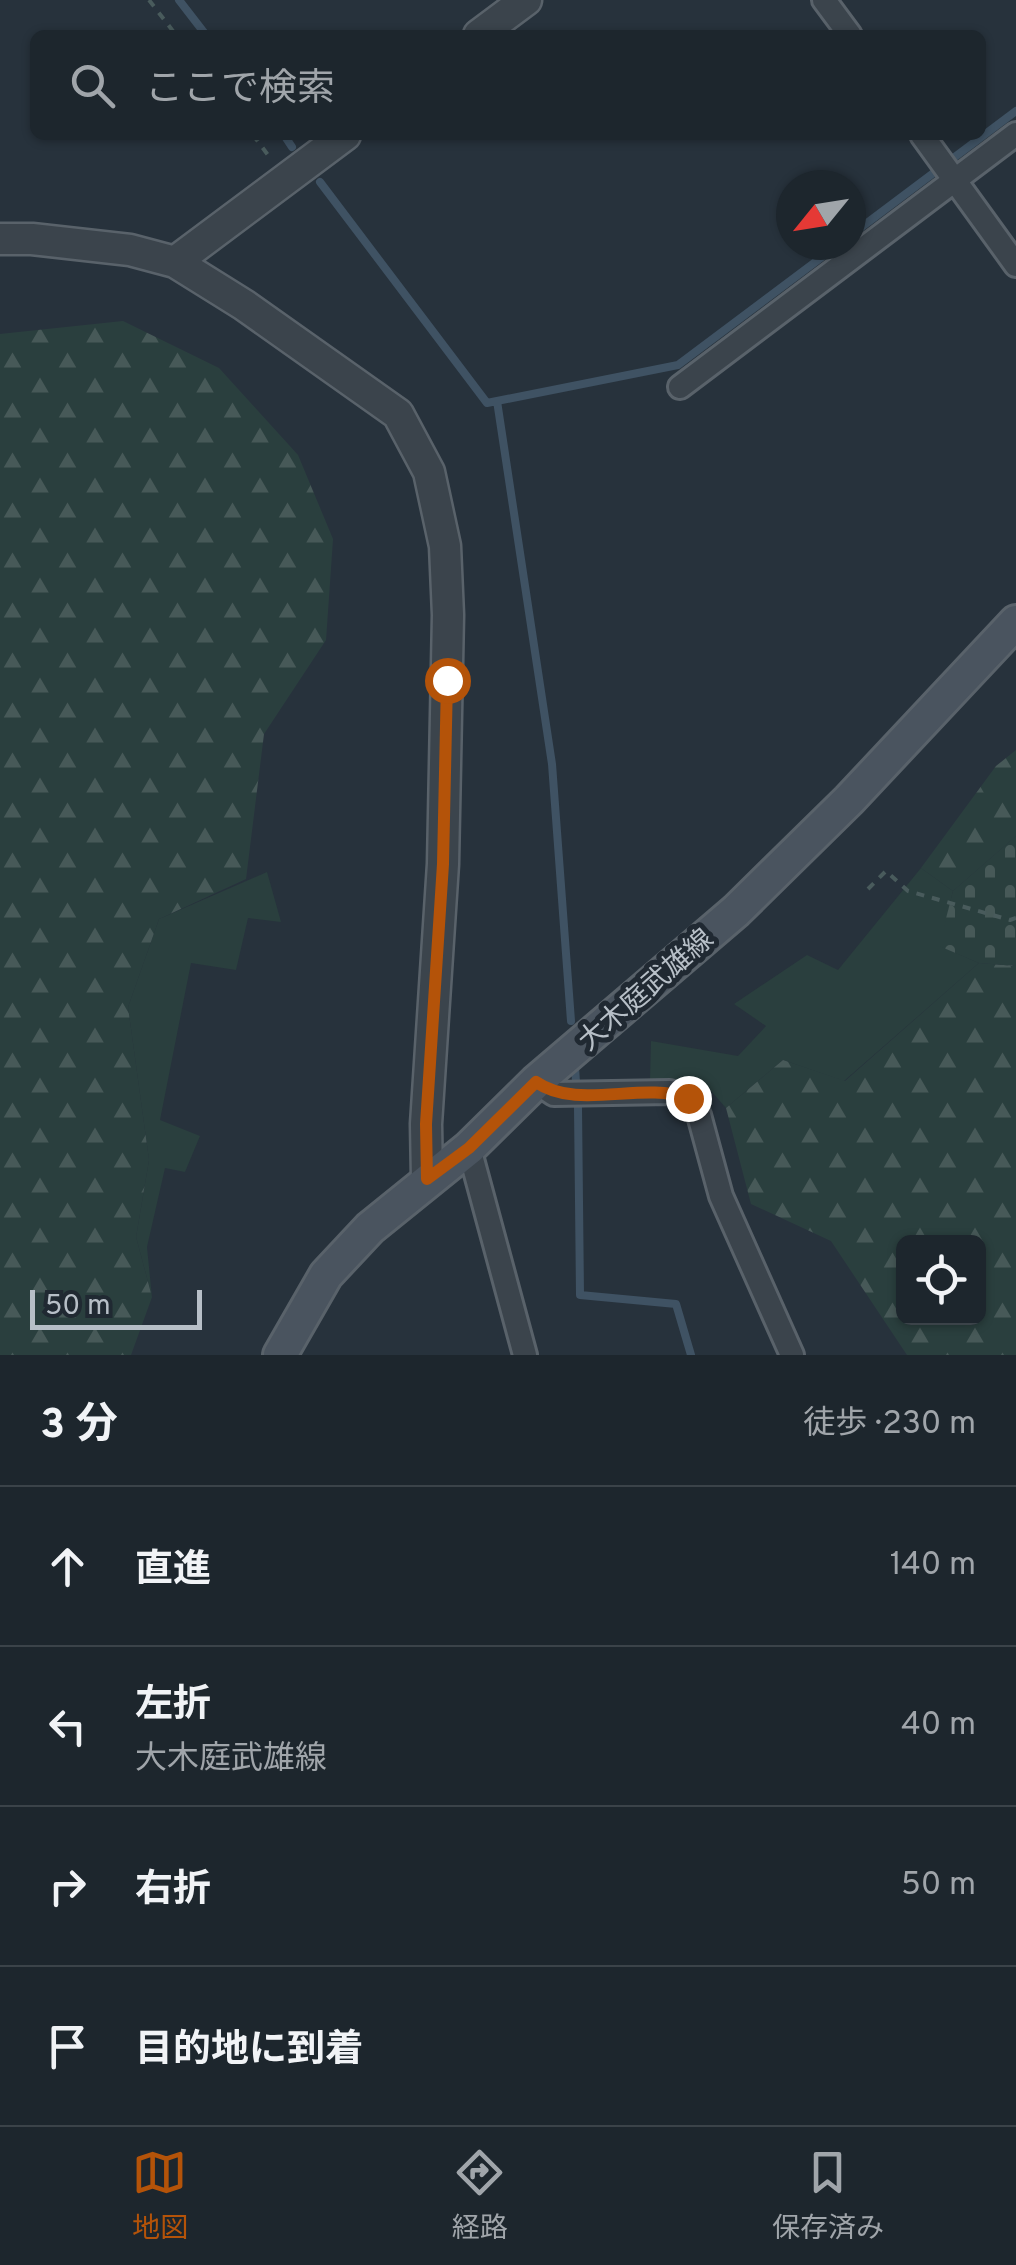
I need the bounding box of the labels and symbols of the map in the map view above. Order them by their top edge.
north arrow [776,170,866,260]
route start [425,658,471,704]
street label: 大木庭武雄線 [572,923,722,1060]
route end [666,1076,712,1122]
scale bar [30,1285,202,1330]

